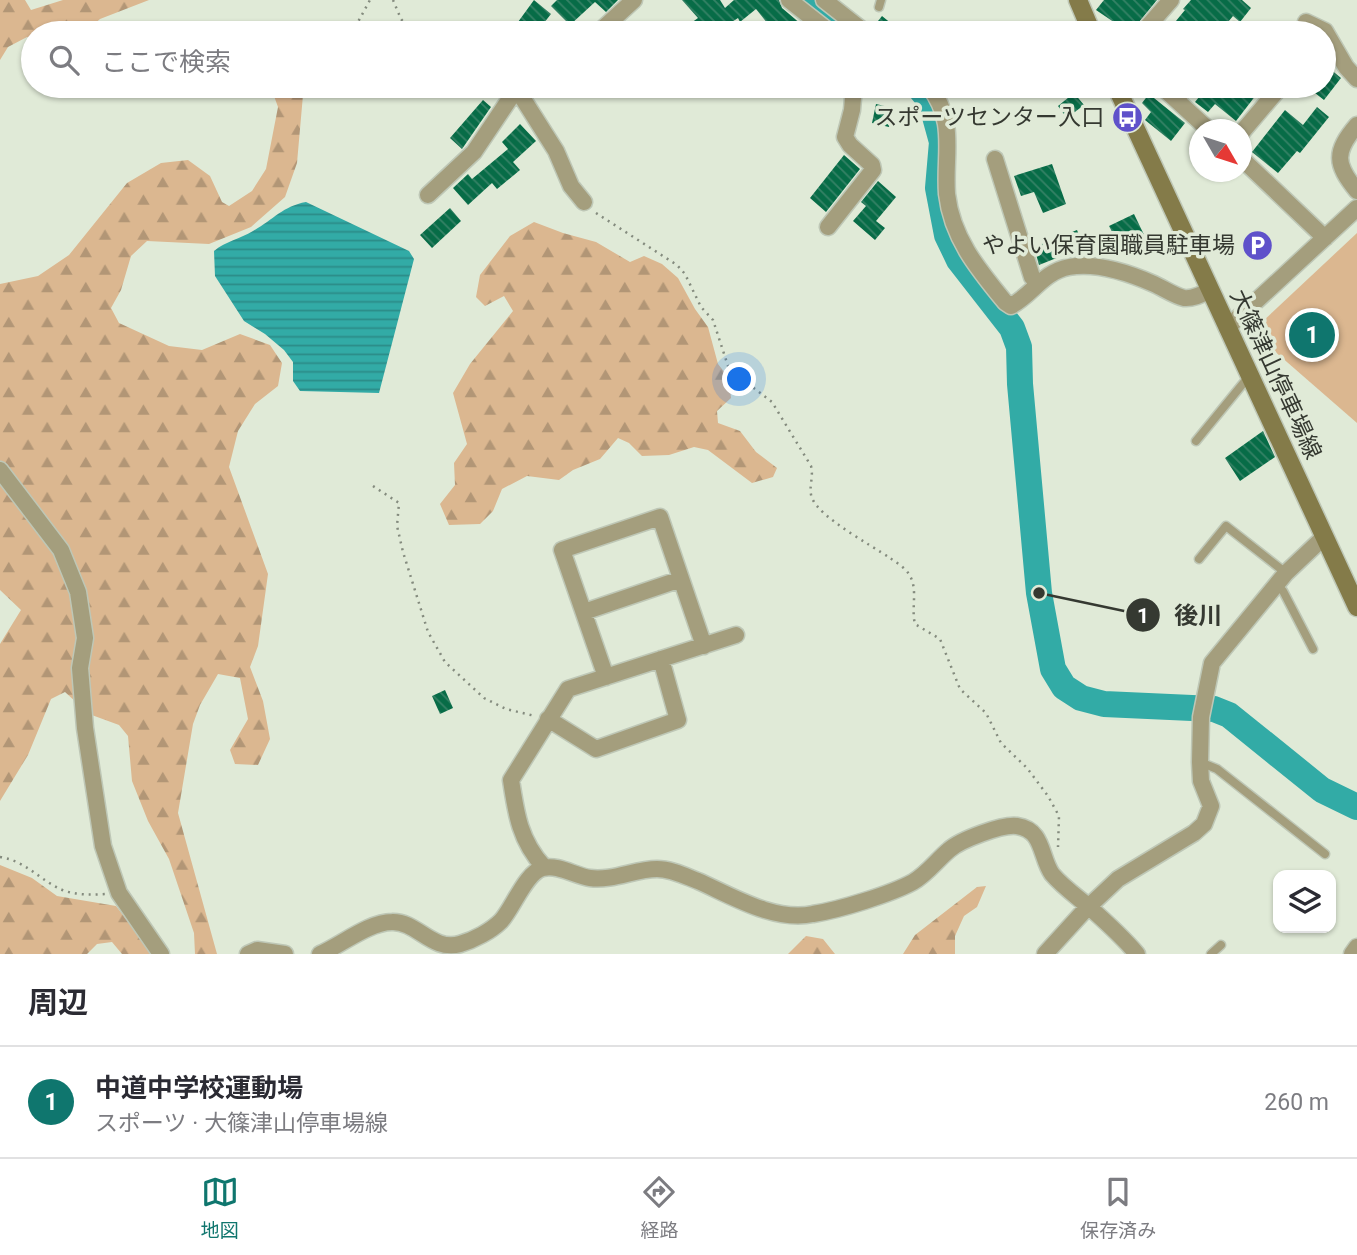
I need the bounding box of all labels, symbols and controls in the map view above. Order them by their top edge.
search box [21,21,1336,98]
icon: search [45,41,83,79]
text: ここで検索 [101,47,231,77]
bus stop icon: スポーツセンター入口 [1110,100,1144,134]
place label: スポーツセンター入口 [874,104,1104,131]
north arrow [1189,119,1252,182]
parking icon: やよい保育園職員駐車場 [1241,228,1275,262]
place label: やよい保育園職員駐車場 [982,232,1235,259]
street label: 大篠津山停車場線 [1224,285,1327,463]
pin: 1 [1289,309,1335,361]
your location [722,362,756,396]
callout: 後川 [1125,593,1236,638]
text: 後川 [1174,602,1222,630]
text: 1 [1137,604,1149,628]
map controls [1273,870,1336,933]
button: layers [1273,870,1336,933]
text: 周辺 [28,985,88,1020]
text: 中道中学校運動場 [95,1073,303,1103]
text: 1 [44,1089,58,1116]
text: 260 m [1264,1089,1329,1116]
text: スポーツ · 大篠津山停車場線 [95,1110,388,1137]
tab: 地図 [201,1173,239,1242]
tab: 経路 [640,1173,678,1242]
tab: 保存済み [1080,1173,1156,1242]

